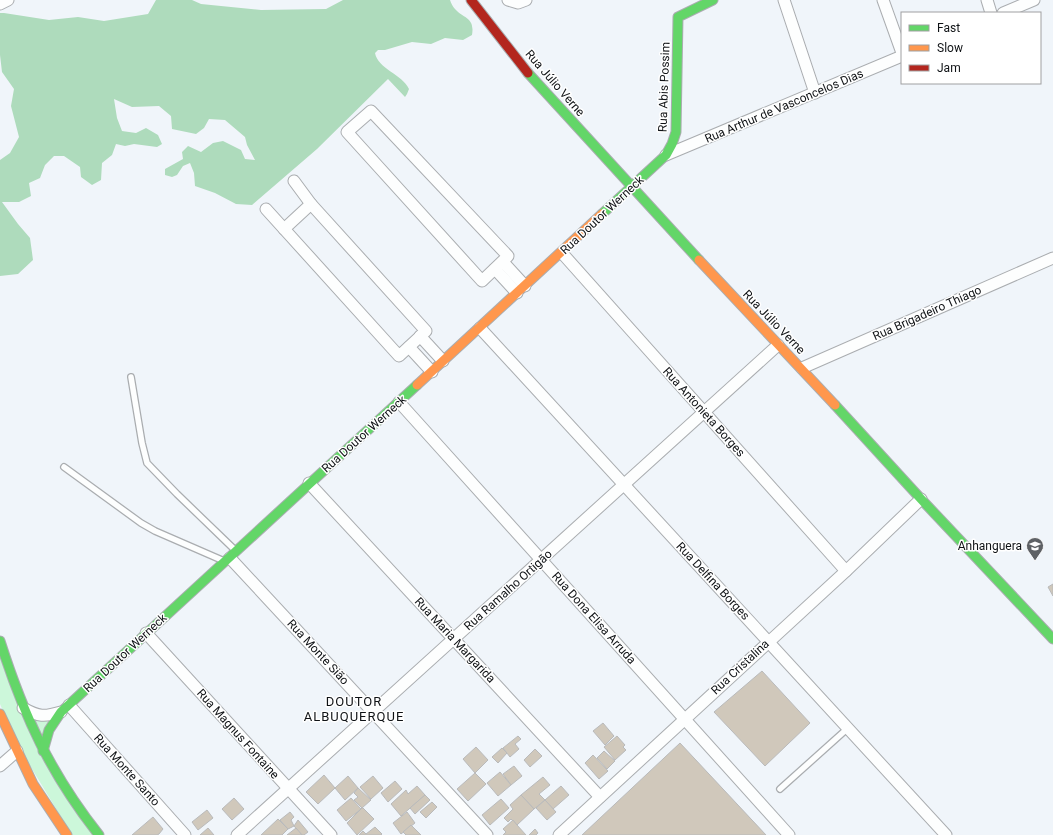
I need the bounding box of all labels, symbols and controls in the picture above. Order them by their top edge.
legend [901,12,1041,84]
text: Fast [937,21,960,35]
text: Slow [937,41,963,55]
street label: Rua Abis Possim [655,42,673,132]
street label: Rua Júlio Verne [522,47,588,119]
text: Jam [937,61,961,75]
street label: Rua Arthur de Vasconcelos Dias [703,66,865,146]
street label: Rua Doutor Werneck [557,172,647,257]
street label: Rua Brigadeiro Thiago [870,283,984,343]
street label: Rua Júlio Verne [740,287,808,357]
street label: Rua Antonieta Borges [660,364,748,460]
street label: Rua Doutor Werneck [319,392,410,476]
school or university icon: Anhanguera [1025,536,1045,561]
street label: Rua Delfina Borges [673,539,753,623]
place label: Anhanguera [958,539,1022,553]
street label: Rua Ramalho Ortigão [461,547,555,633]
street label: Rua Dona Elisa Arruda [549,569,639,667]
street label: Rua Maria Margarida [412,594,498,686]
street label: Rua Doutor Werneck [80,610,170,695]
street label: Rua Monte Sião [284,616,352,688]
street label: Rua Cristalina [708,637,772,697]
street label: Rua Magnus Fontaine [194,686,282,782]
district label: DOUTOR ALBUQUERQUE [304,694,404,724]
street label: Rua Monte Santo [91,731,163,809]

